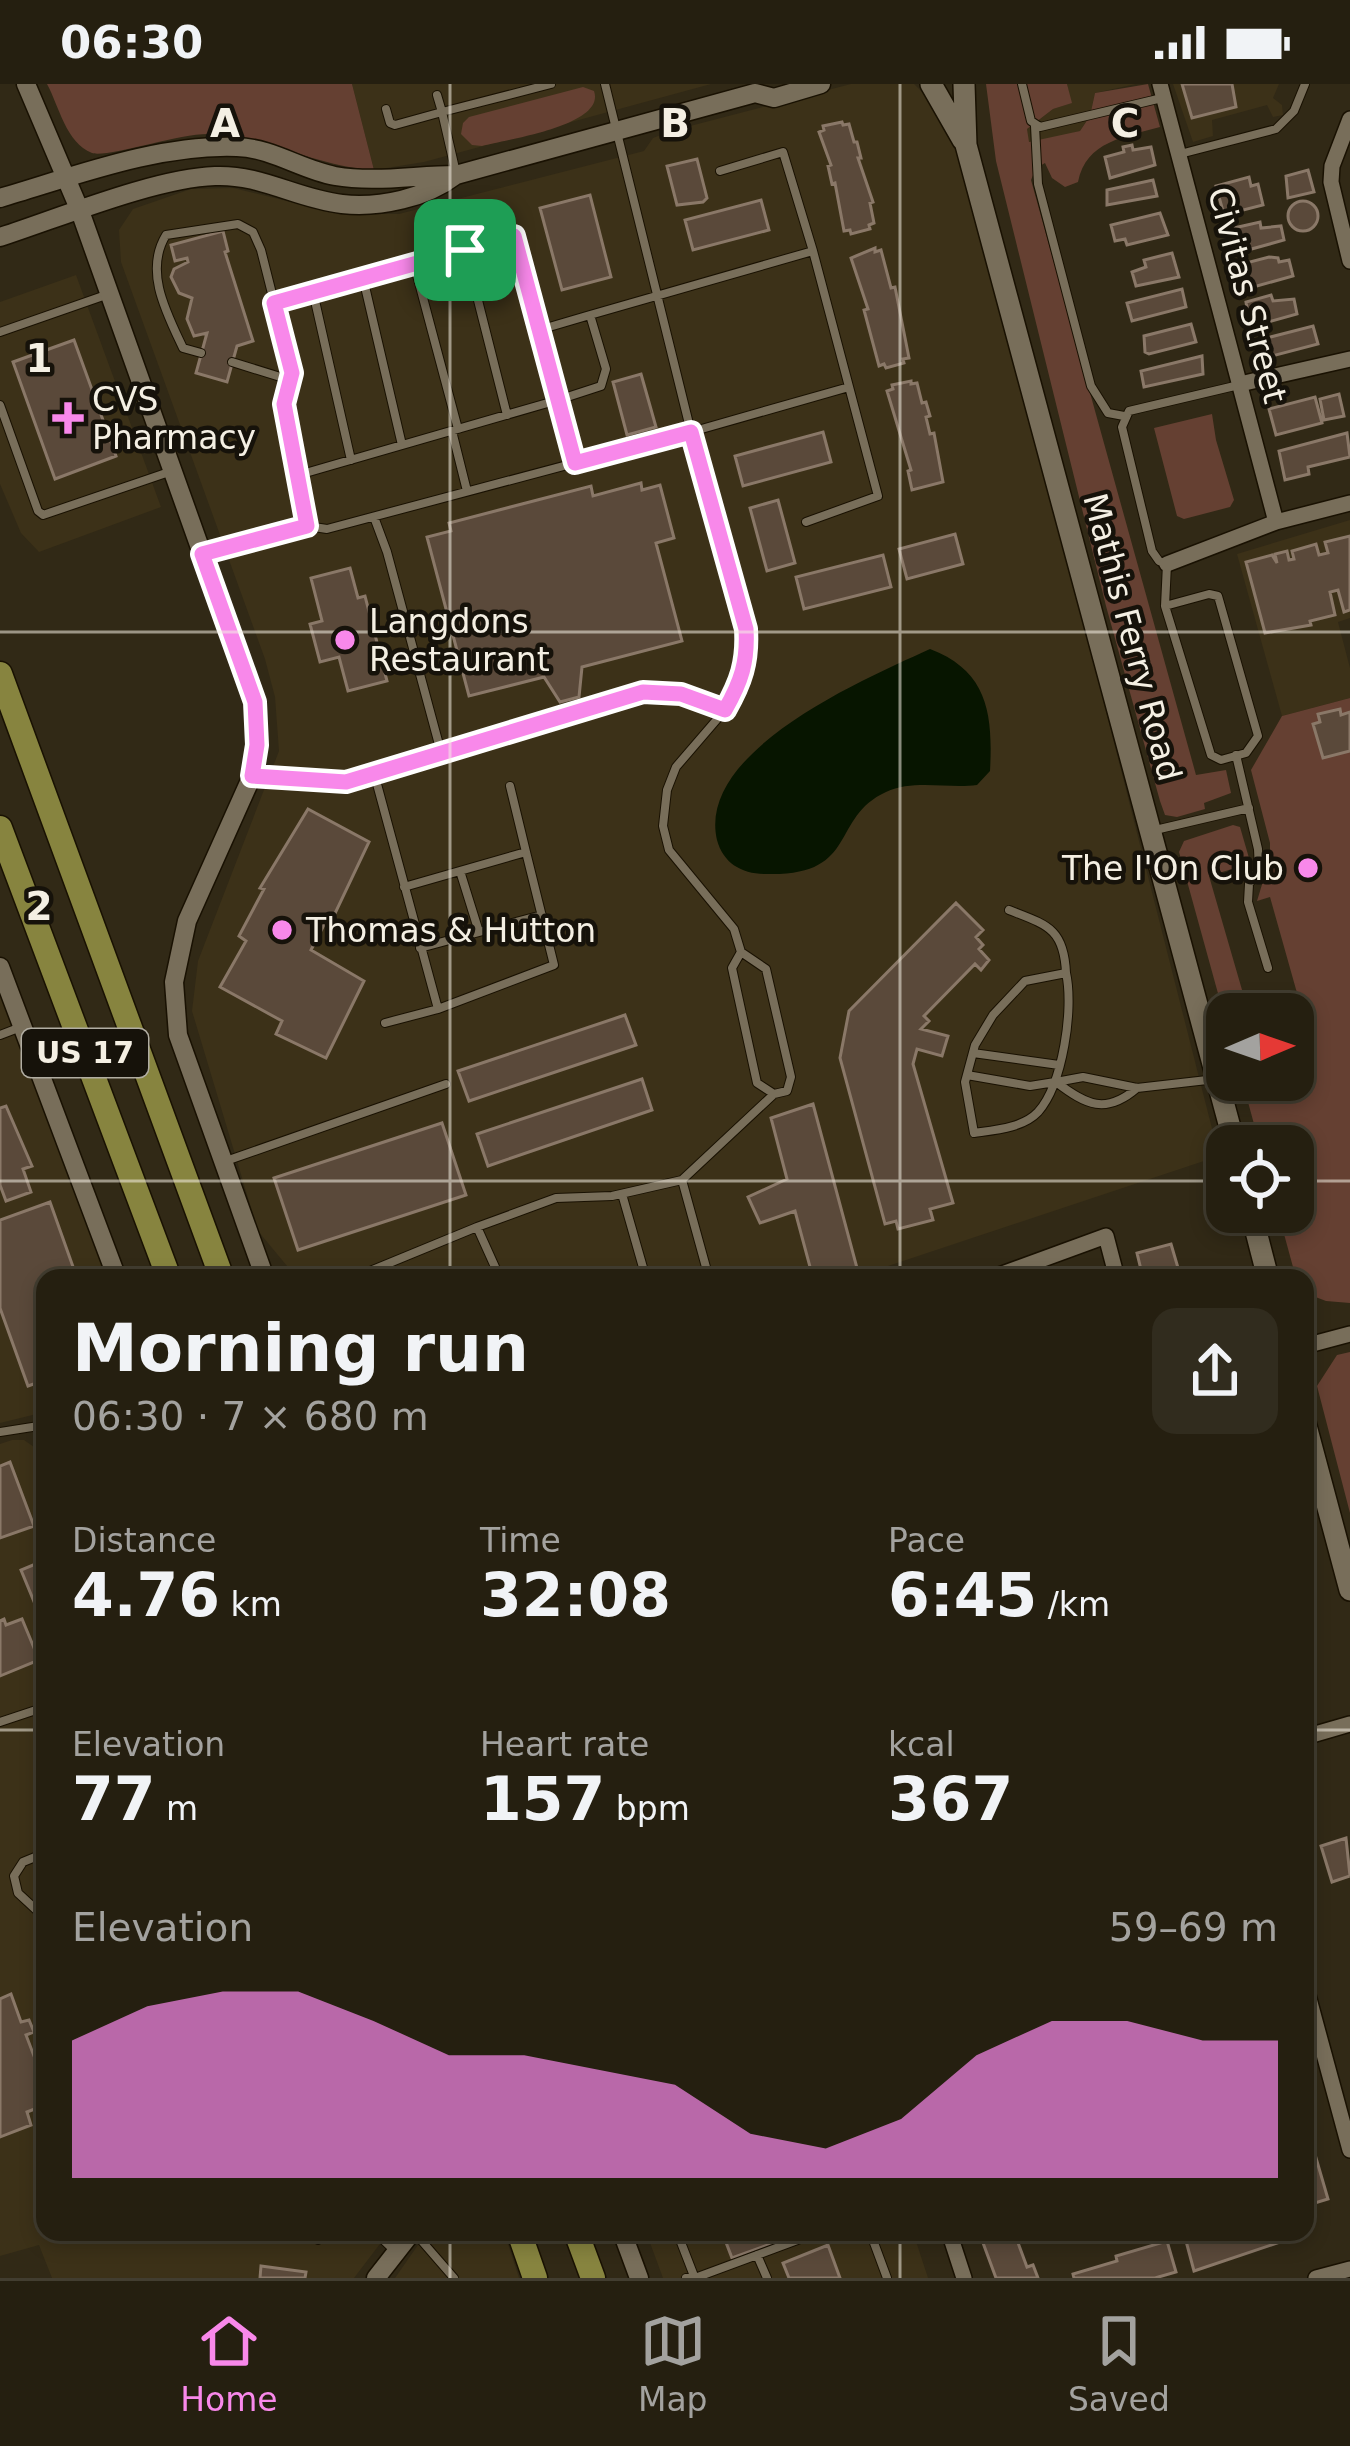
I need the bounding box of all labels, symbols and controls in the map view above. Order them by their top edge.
text: 06:30 [60,16,203,69]
text: A [210,101,240,146]
text: B [660,101,690,146]
text: C [1111,101,1139,146]
street label: Civitas Street [1200,183,1295,407]
pin [414,199,516,301]
icon: arrive [432,217,498,283]
text: 1 [25,336,53,381]
place label: CVS Pharmacy [92,380,256,457]
marker: CVS Pharmacy [55,405,81,431]
street label: Mathis Ferry Road [1075,489,1190,785]
place label: Langdons Restaurant [369,602,550,679]
marker: Langdons Restaurant [332,627,358,653]
place label: The I'On Club [1061,849,1284,888]
marker: The I'On Club [1295,855,1321,881]
text: 2 [25,884,53,929]
place label: Thomas & Hutton [305,911,596,950]
marker: Thomas & Hutton [269,917,295,943]
north arrow [1206,993,1314,1101]
map controls [1206,993,1314,1233]
road number: US 17 [22,1029,148,1077]
button: locate [1206,1125,1314,1233]
button: share [1152,1308,1278,1434]
text: Morning run [72,1310,529,1387]
text: 06:30 · 7 × 680 m [72,1394,429,1439]
text: Distance [72,1521,216,1560]
text: Time [480,1521,561,1560]
text: Pace [888,1521,965,1560]
text: 4.76 [72,1560,220,1630]
text: 32:08 [480,1560,671,1630]
text: 6:45 [888,1560,1037,1630]
text: km [220,1585,282,1624]
text: /km [1037,1585,1110,1624]
text: Elevation [72,1725,225,1764]
text: Heart rate [480,1725,649,1764]
text: kcal [888,1725,955,1764]
text: 77 [72,1764,156,1834]
text: 157 [480,1764,605,1834]
text: 367 [888,1764,1013,1834]
text: m [156,1789,198,1828]
text: bpm [605,1789,690,1828]
text: Elevation [72,1905,253,1950]
text: 59–69 m [1109,1905,1278,1950]
tab: Home [180,2308,278,2419]
tab: Map [638,2308,708,2419]
tab: Saved [1068,2308,1170,2419]

